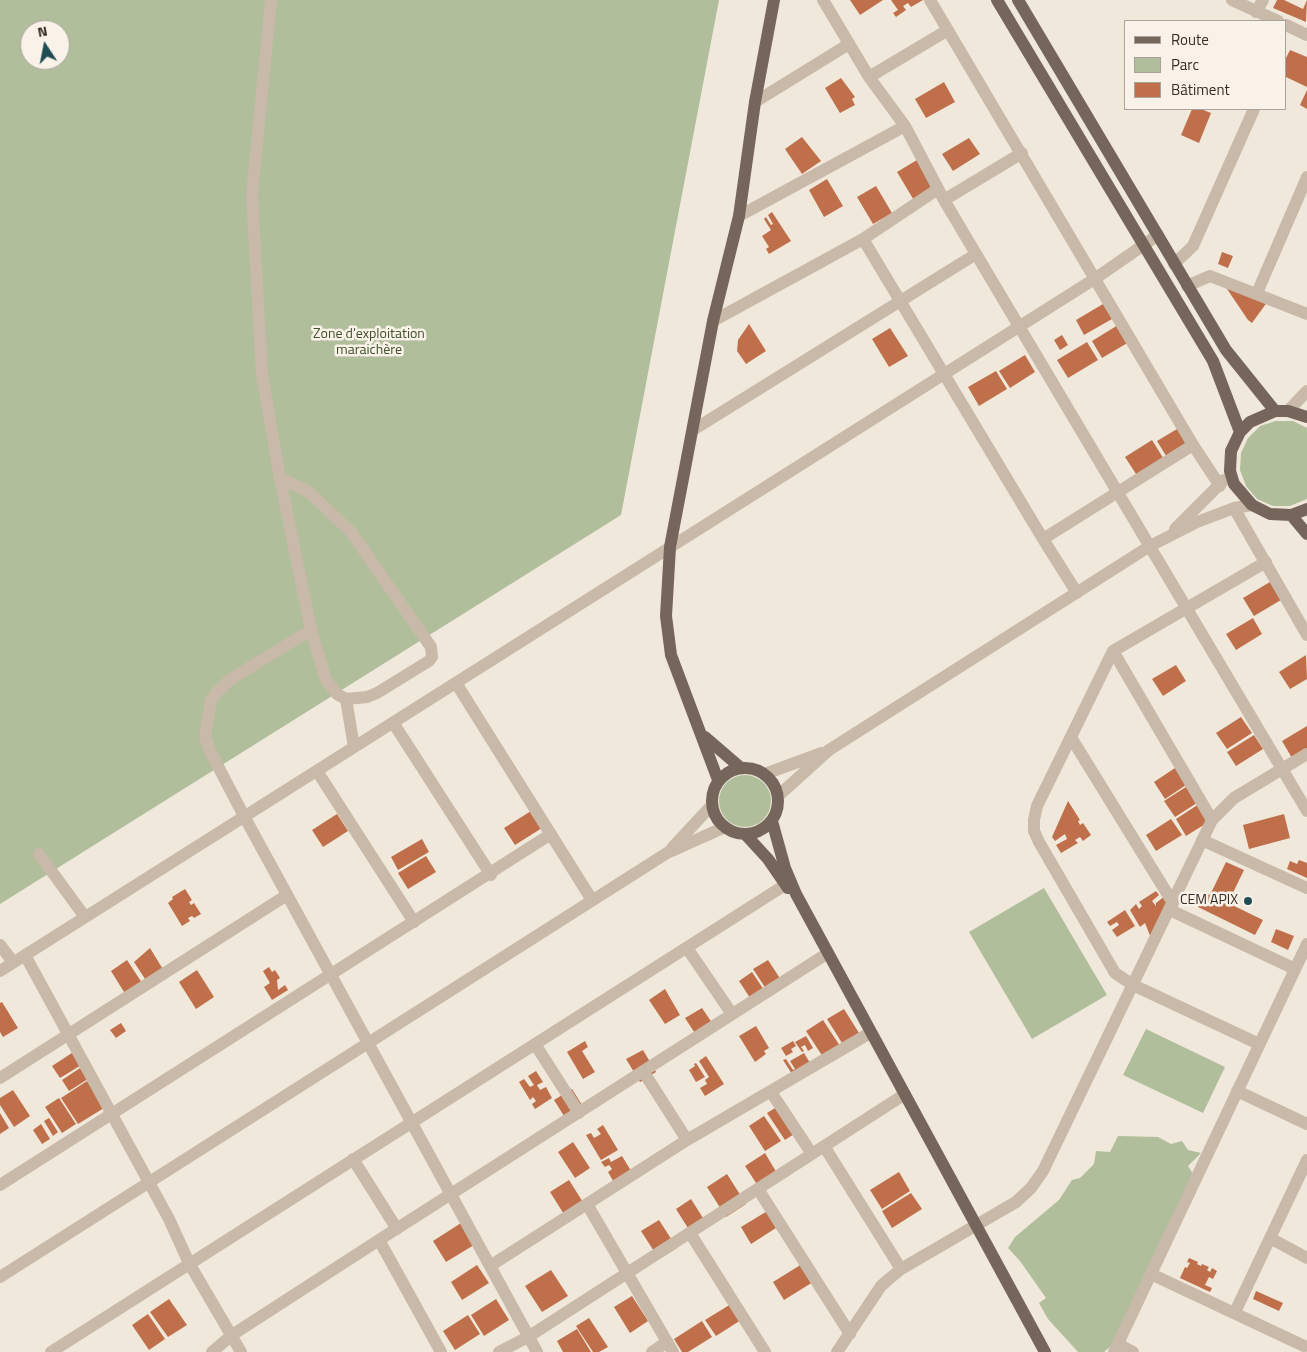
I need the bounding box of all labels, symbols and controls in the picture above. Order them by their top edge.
north arrow [20,20,70,70]
text: N [35,20,49,42]
legend [1124,20,1287,110]
text: Route [1171,28,1209,51]
text: Parc [1171,53,1199,76]
text: Bâtiment [1171,78,1230,101]
park label: Zone d'exploitation maraichère [313,327,425,360]
place label: CEM APIX [1180,893,1238,909]
marker: CEM APIX [1242,895,1254,907]

